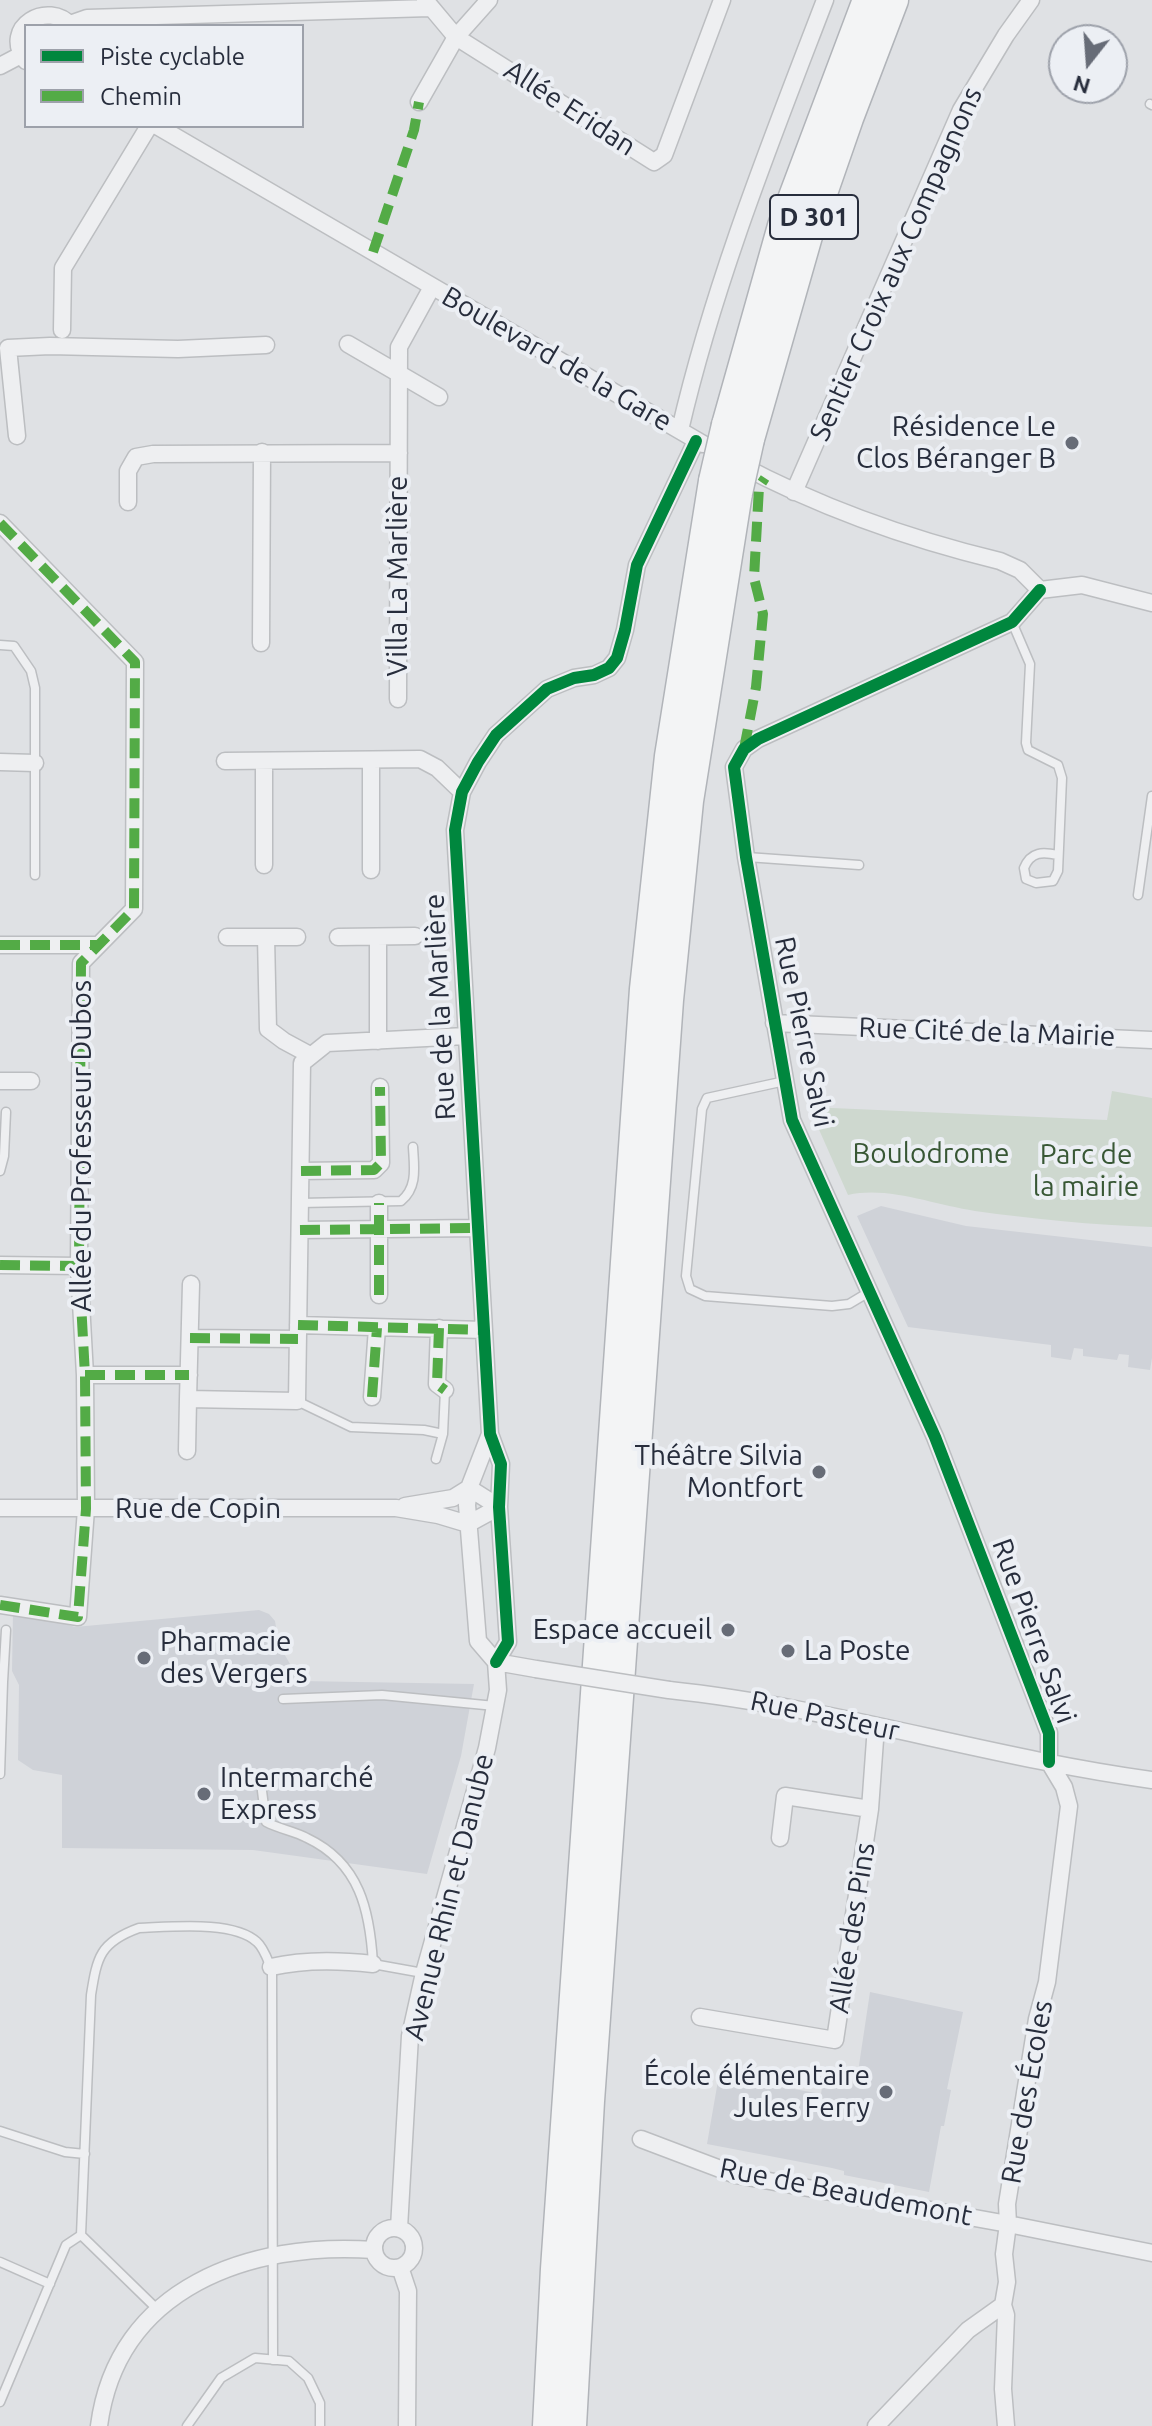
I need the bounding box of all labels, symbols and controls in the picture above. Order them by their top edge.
legend [24,24,304,128]
north arrow [1048,24,1128,104]
text: Piste cyclable [100,43,245,70]
street label: Allée Eridan [498,53,642,163]
text: N [1070,71,1093,100]
street label: Sentier Croix aux Compagnons [803,82,989,446]
text: Chemin [100,83,182,110]
road number: D 301 [770,195,858,239]
street label: Boulevard de la Gare [436,280,678,438]
place label: Résidence Le Clos Béranger B [856,410,1056,476]
marker: Résidence Le Clos Béranger B [1063,434,1081,452]
street label: Villa La Marlière [381,475,415,677]
street label: Rue de la Marlière [417,893,463,1121]
street label: Rue Pierre Salvi [767,934,841,1130]
street label: Allée du Professeur Dubos [65,980,99,1312]
street label: Rue Cité de la Mairie [858,1011,1116,1053]
park label: Boulodrome [853,1137,1009,1171]
park label: Parc de la mairie [1033,1138,1139,1204]
place label: Théâtre Silvia Montfort [634,1439,803,1505]
marker: Théâtre Silvia Montfort [810,1463,828,1481]
street label: Rue de Copin [115,1492,281,1526]
street label: Rue Pierre Salvi [985,1534,1083,1728]
place label: Espace accueil [533,1613,712,1647]
marker: Espace accueil [719,1621,737,1639]
place label: Pharmacie des Vergers [160,1625,308,1691]
place label: La Poste [804,1634,910,1668]
marker: La Poste [779,1642,797,1660]
marker: Pharmacie des Vergers [135,1649,153,1667]
street label: Rue Pasteur [747,1684,903,1748]
street label: Avenue Rhin et Danube [397,1750,501,2044]
place label: Intermarché Express [220,1761,374,1827]
marker: Intermarché Express [195,1785,213,1803]
street label: Allée des Pins [822,1840,882,2016]
street label: Rue des Écoles [994,1998,1060,2186]
place label: École élémentaire Jules Ferry [644,2059,870,2125]
marker: École élémentaire Jules Ferry [877,2083,895,2101]
street label: Rue de Beaudemont [717,2151,975,2233]

